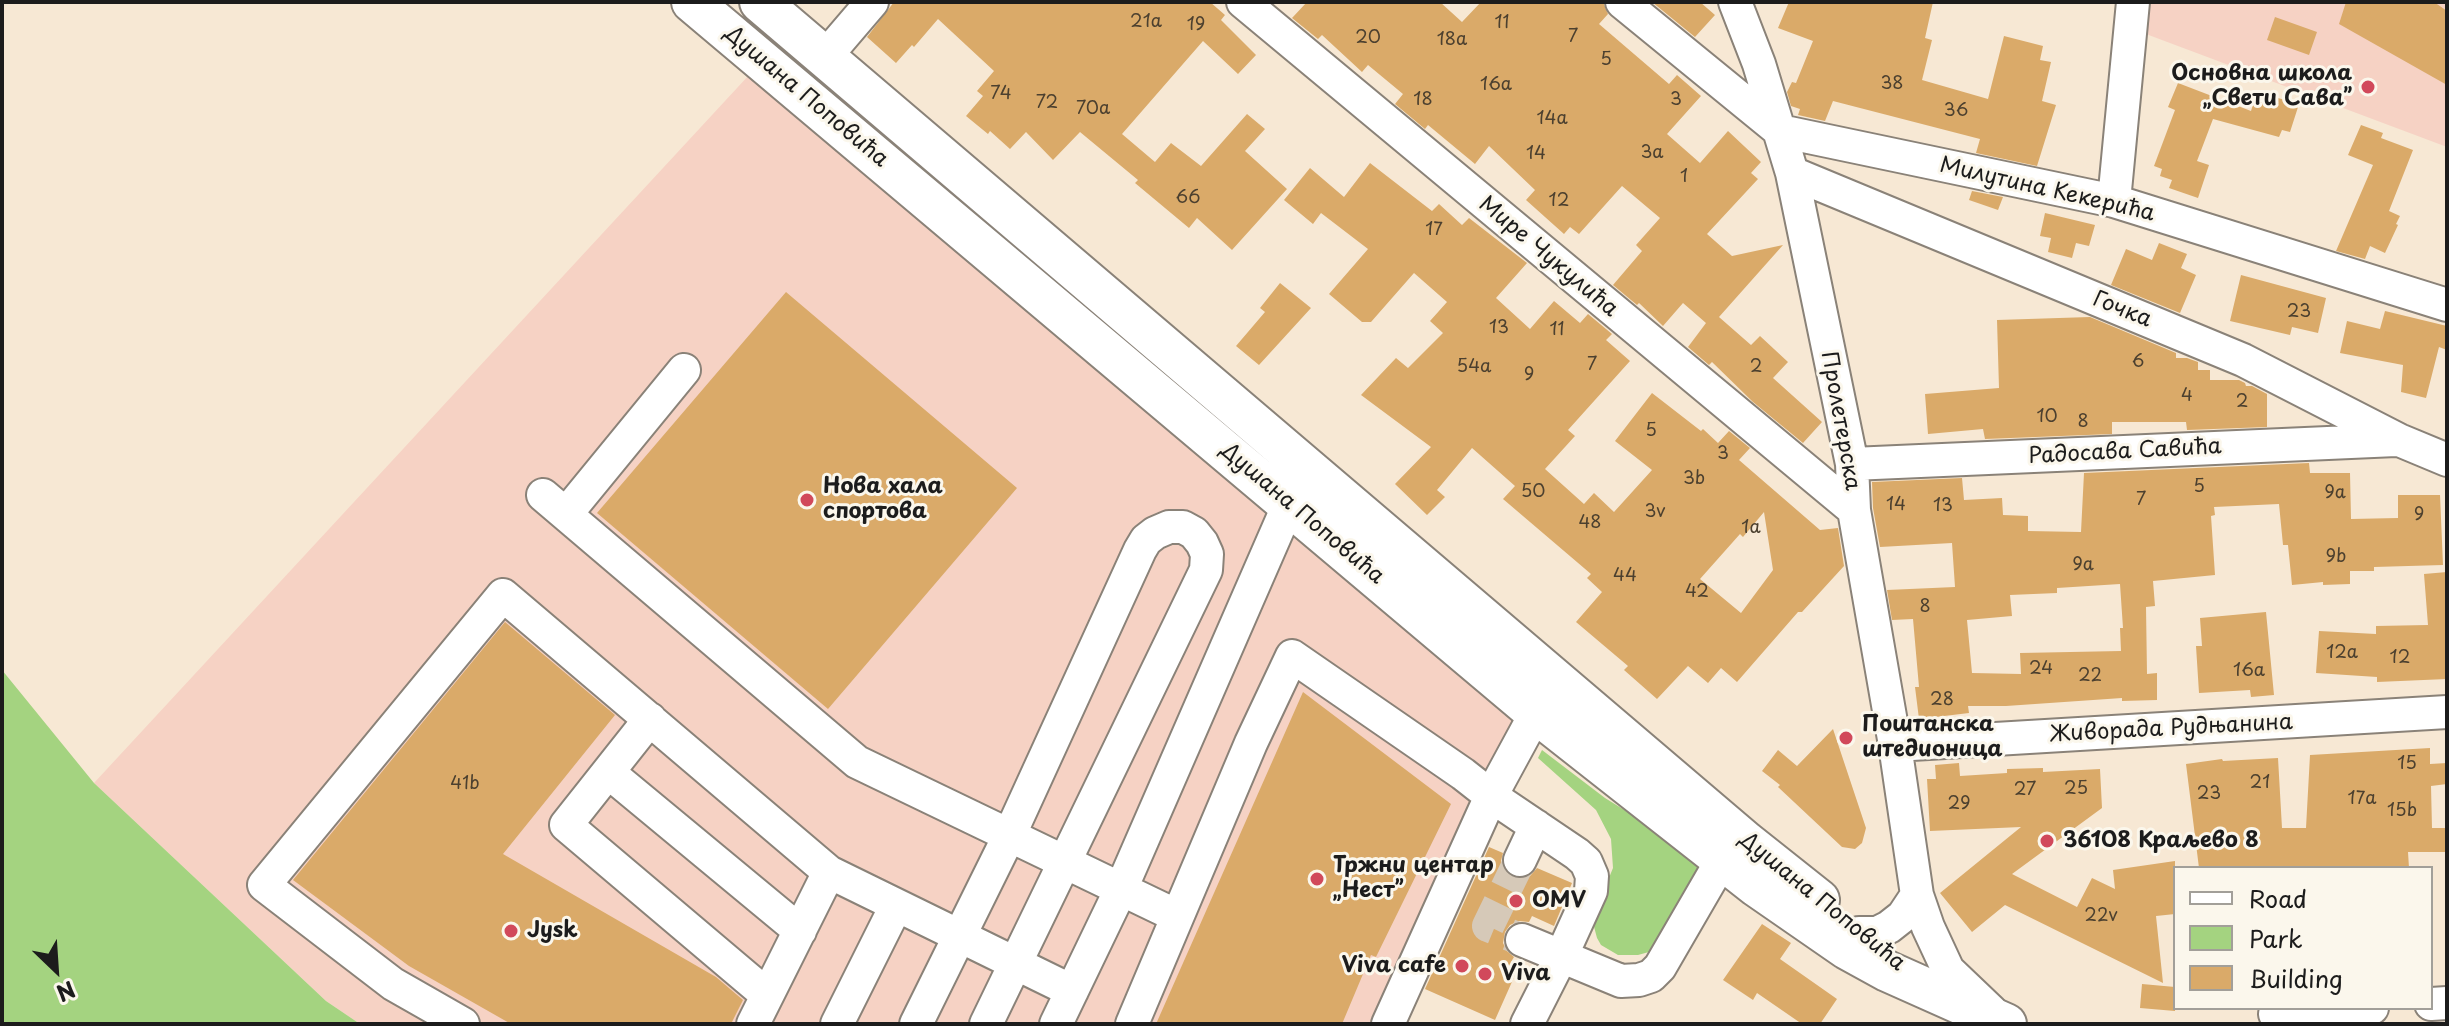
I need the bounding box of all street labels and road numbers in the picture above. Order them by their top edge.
street label: Душана Поповића [719,21,893,173]
street label: Милутина Кекерића [1937,152,2157,228]
street label: Мире Чукулића [1473,191,1623,323]
street label: Гочка [2089,286,2155,334]
street label: Пролетерска [1815,349,1865,493]
street label: Радосава Савића [2028,434,2222,470]
street label: Душана Поповића [1215,438,1389,590]
street label: Живорада Рудњанина [2049,709,2293,749]
street label: Душана Поповића [1734,827,1910,977]

